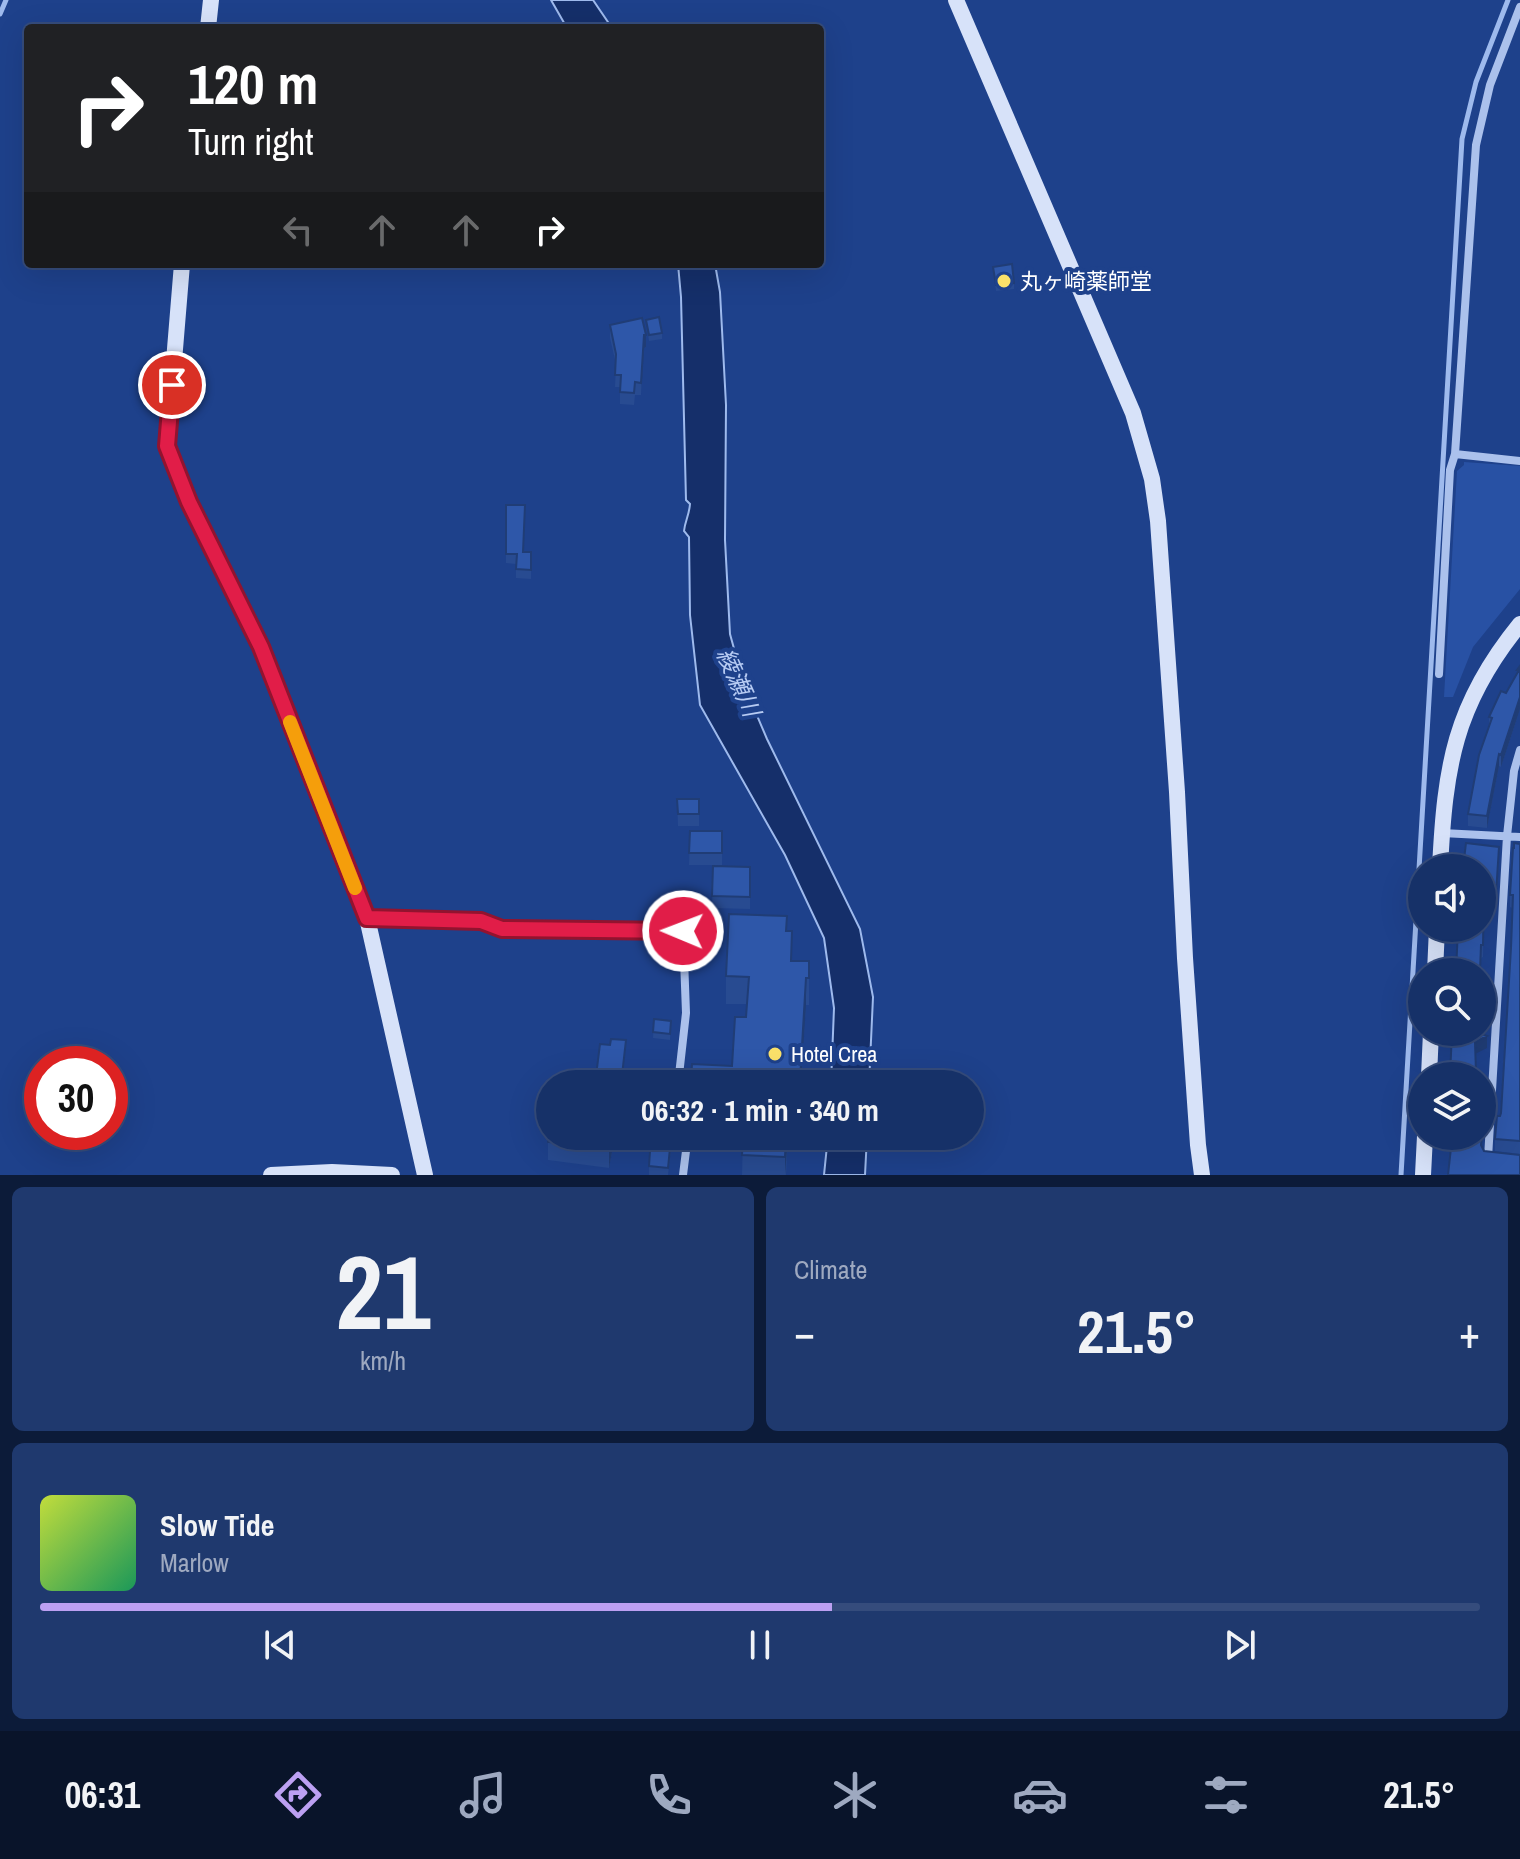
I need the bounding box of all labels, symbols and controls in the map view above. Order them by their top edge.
text: 120 m [188,46,318,121]
icon: right [56,56,160,160]
text: Turn right [188,118,313,166]
icon: left [276,208,320,252]
icon: ahead [360,208,404,252]
icon: ahead [444,208,488,252]
icon: right [528,208,572,252]
place label: 丸ヶ崎薬師堂 [1020,266,1152,296]
marker: 丸ヶ崎薬師堂 [995,272,1013,290]
pin [138,351,206,419]
icon: arrive [150,363,194,407]
water label: 綾瀬川 [710,643,769,724]
map controls [1408,854,1496,1150]
button: sound [1408,854,1496,942]
position arrow [641,889,725,973]
button: search [1408,958,1496,1046]
place label: Hotel Crea [791,1039,877,1069]
marker: Hotel Crea [766,1045,784,1063]
speed limit sign: 30 [24,1046,128,1150]
button: layers [1408,1062,1496,1150]
text: 06:32 · 1 min · 340 m [641,1090,879,1130]
text: 21 [336,1221,430,1361]
text: Climate [794,1252,867,1287]
text: 21.5° [1077,1291,1197,1372]
text: − [794,1302,815,1362]
text: + [1459,1302,1480,1362]
text: km/h [360,1343,406,1378]
text: Slow Tide [160,1505,274,1545]
text: Marlow [160,1545,229,1580]
icon: previous [258,1623,302,1667]
icon: pause [738,1623,782,1667]
icon: next [1218,1623,1262,1667]
icon: directions [270,1767,326,1823]
icon: music [455,1767,511,1823]
icon: phone [641,1767,697,1823]
icon: climate [827,1767,883,1823]
icon: car [1012,1767,1068,1823]
icon: filters [1198,1767,1254,1823]
text: 06:31 [65,1771,140,1819]
text: 21.5° [1383,1771,1455,1819]

